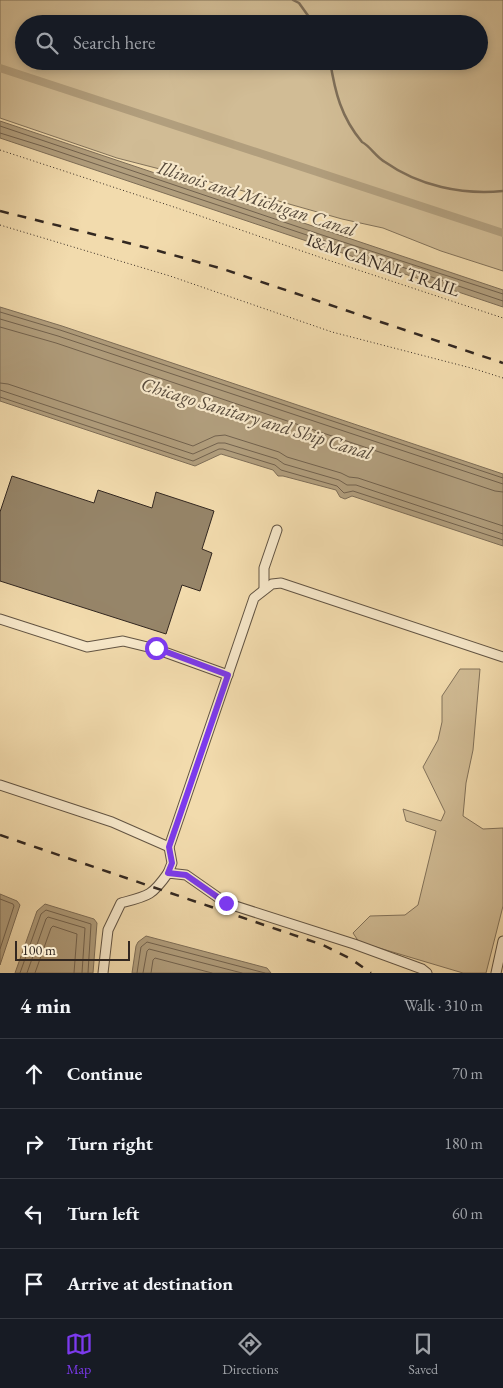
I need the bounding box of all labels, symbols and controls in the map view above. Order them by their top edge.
search box [15,15,488,70]
icon: search [33,29,61,57]
text: Search here [73,30,155,55]
water label: Illinois and Michigan Canal [153,154,360,243]
street label: I&M CANAL TRAIL [304,228,463,302]
water label: Chicago Sanitary and Ship Canal [138,371,376,466]
route start [145,637,168,660]
route end [215,892,238,915]
scale bar [15,938,130,961]
text: 100 m [22,941,56,959]
text: 4 min [20,992,71,1019]
text: Walk · 310 m [404,995,483,1016]
icon: ahead [20,1060,48,1088]
text: Continue [67,1061,142,1086]
text: 70 m [452,1063,483,1084]
icon: right [20,1130,48,1158]
text: Turn right [67,1131,153,1156]
text: 180 m [444,1133,483,1154]
icon: left [20,1200,48,1228]
text: Turn left [67,1201,139,1226]
text: 60 m [452,1203,483,1224]
icon: arrive [20,1270,48,1298]
text: Arrive at destination [67,1271,233,1296]
tab: Map [65,1330,93,1378]
tab: Directions [222,1330,279,1378]
tab: Saved [408,1330,438,1378]

